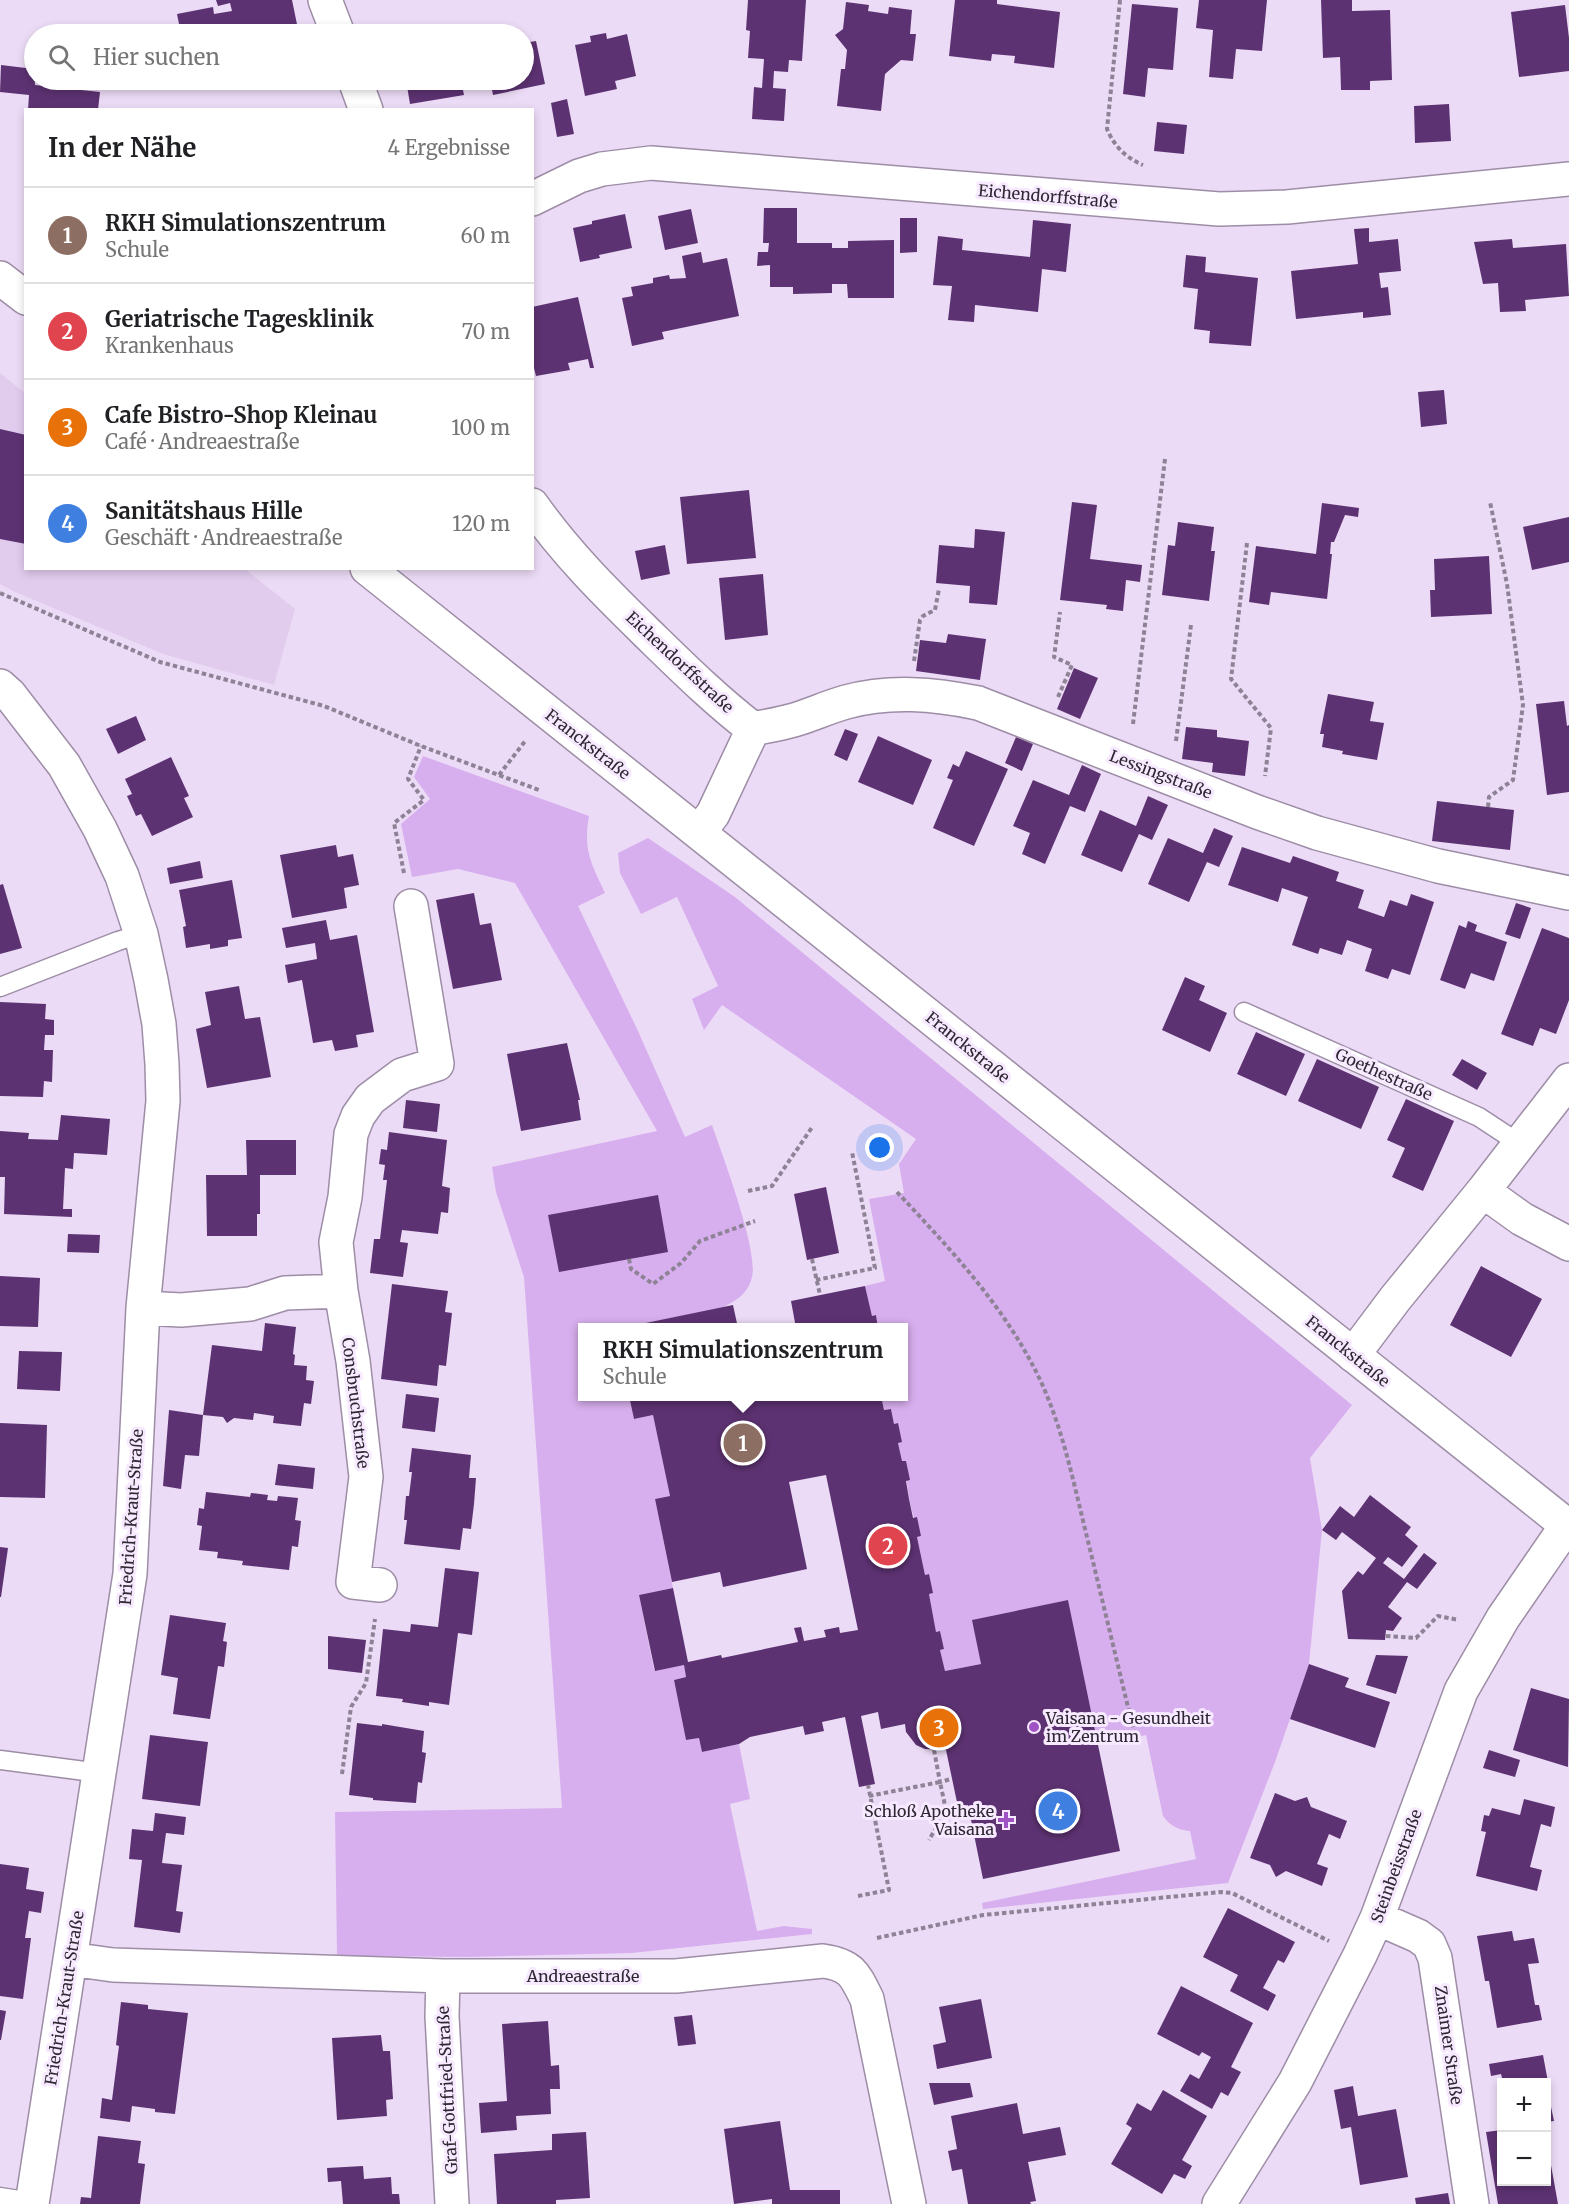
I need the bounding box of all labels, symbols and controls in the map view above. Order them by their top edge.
search box [24,24,534,90]
icon: search [45,41,78,74]
text: Hier suchen [93,43,220,71]
text: In der Nähe [48,131,196,164]
text: 4 Ergebnisse [388,135,510,160]
street label: Eichendorffstraße [977,180,1119,212]
text: RKH Simulationszentrum [105,209,386,237]
text: 1 [63,223,72,248]
text: 60 m [460,223,510,248]
text: Schule [105,237,169,262]
text: Geriatrische Tagesklinik [105,305,374,333]
text: 2 [62,319,73,344]
text: 70 m [462,319,510,344]
text: Krankenhaus [105,333,234,358]
text: Cafe Bistro-Shop Kleinau [105,401,377,429]
text: 3 [62,415,73,440]
text: 100 m [451,415,510,440]
text: Café · Andreaestraße [105,429,299,454]
text: Sanitätshaus Hille [105,497,303,525]
text: 4 [61,511,74,536]
text: 120 m [452,511,510,536]
text: Geschäft · Andreaestraße [105,525,342,550]
street label: Eichendorffstraße [622,607,738,717]
street label: Franckstraße [542,705,634,783]
street label: Lessingstraße [1107,745,1215,803]
street label: Franckstraße [922,1007,1014,1087]
street label: Goethestraße [1332,1044,1436,1104]
your location [865,1133,894,1162]
street label: Franckstraße [1302,1311,1394,1391]
popup [578,1323,908,1401]
street label: Consbruchstraße [338,1336,374,1470]
text: RKH Simulationszentrum [603,1336,883,1364]
text: Schule [603,1364,666,1389]
pin: 1 [724,1420,762,1466]
street label: Friedrich-Kraut-Straße [115,1428,147,1606]
pin: 2 [868,1524,908,1568]
pin: 3 [920,1706,958,1750]
place label: Vaisana - Gesundheit im Zentrum [1045,1708,1212,1746]
marker: Vaisana - Gesundheit im Zentrum [1027,1720,1041,1734]
pin: 4 [1038,1788,1078,1834]
place label: Schloß Apotheke Vaisana [864,1801,994,1839]
street label: Steinbeisstraße [1366,1806,1426,1926]
marker: Schloß Apotheke Vaisana [999,1813,1013,1827]
street label: Friedrich-Kraut-Straße [40,1909,88,2087]
street label: Andreaestraße [526,1966,639,1986]
street label: Znaimer Straße [1431,1984,1467,2106]
street label: Graf-Gottfried-Straße [433,2005,461,2175]
map controls [1497,2078,1551,2186]
button: + [1497,2078,1551,2132]
button: − [1497,2132,1551,2186]

